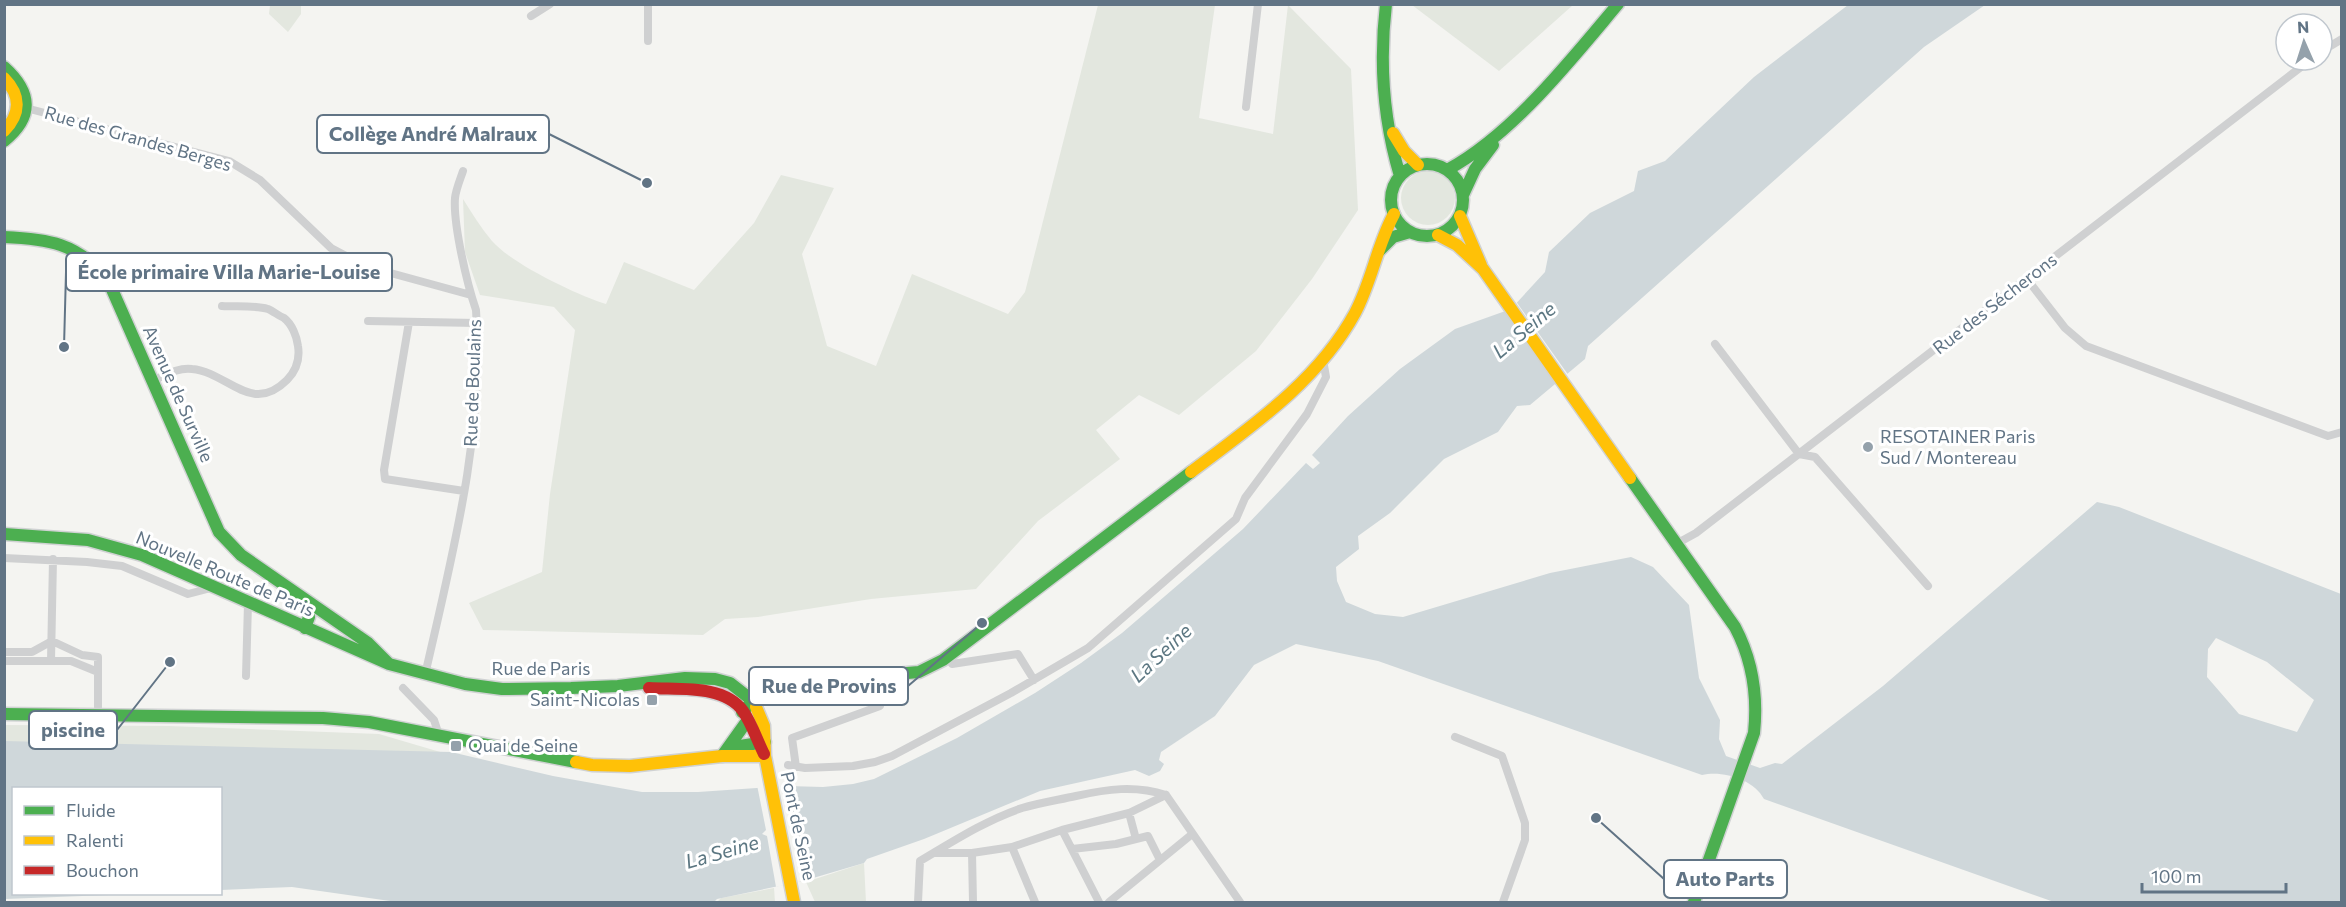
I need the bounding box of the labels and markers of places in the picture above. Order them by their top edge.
callout: Collège André Malraux [317,115,549,153]
callout: École primaire Villa Marie-Louise [66,253,392,291]
place label: RESOTAINER Paris Sud / Montereau [1880,425,2035,468]
marker: RESOTAINER Paris Sud / Montereau [1861,440,1875,454]
callout: Rue de Provins [749,667,908,705]
place label: Saint-Nicolas [530,688,640,710]
marker: Saint-Nicolas [645,693,659,707]
callout: piscine [29,711,117,749]
place label: Quai de Seine [468,734,578,756]
marker: Quai de Seine [449,739,463,753]
callout: Auto Parts [1664,860,1787,898]

